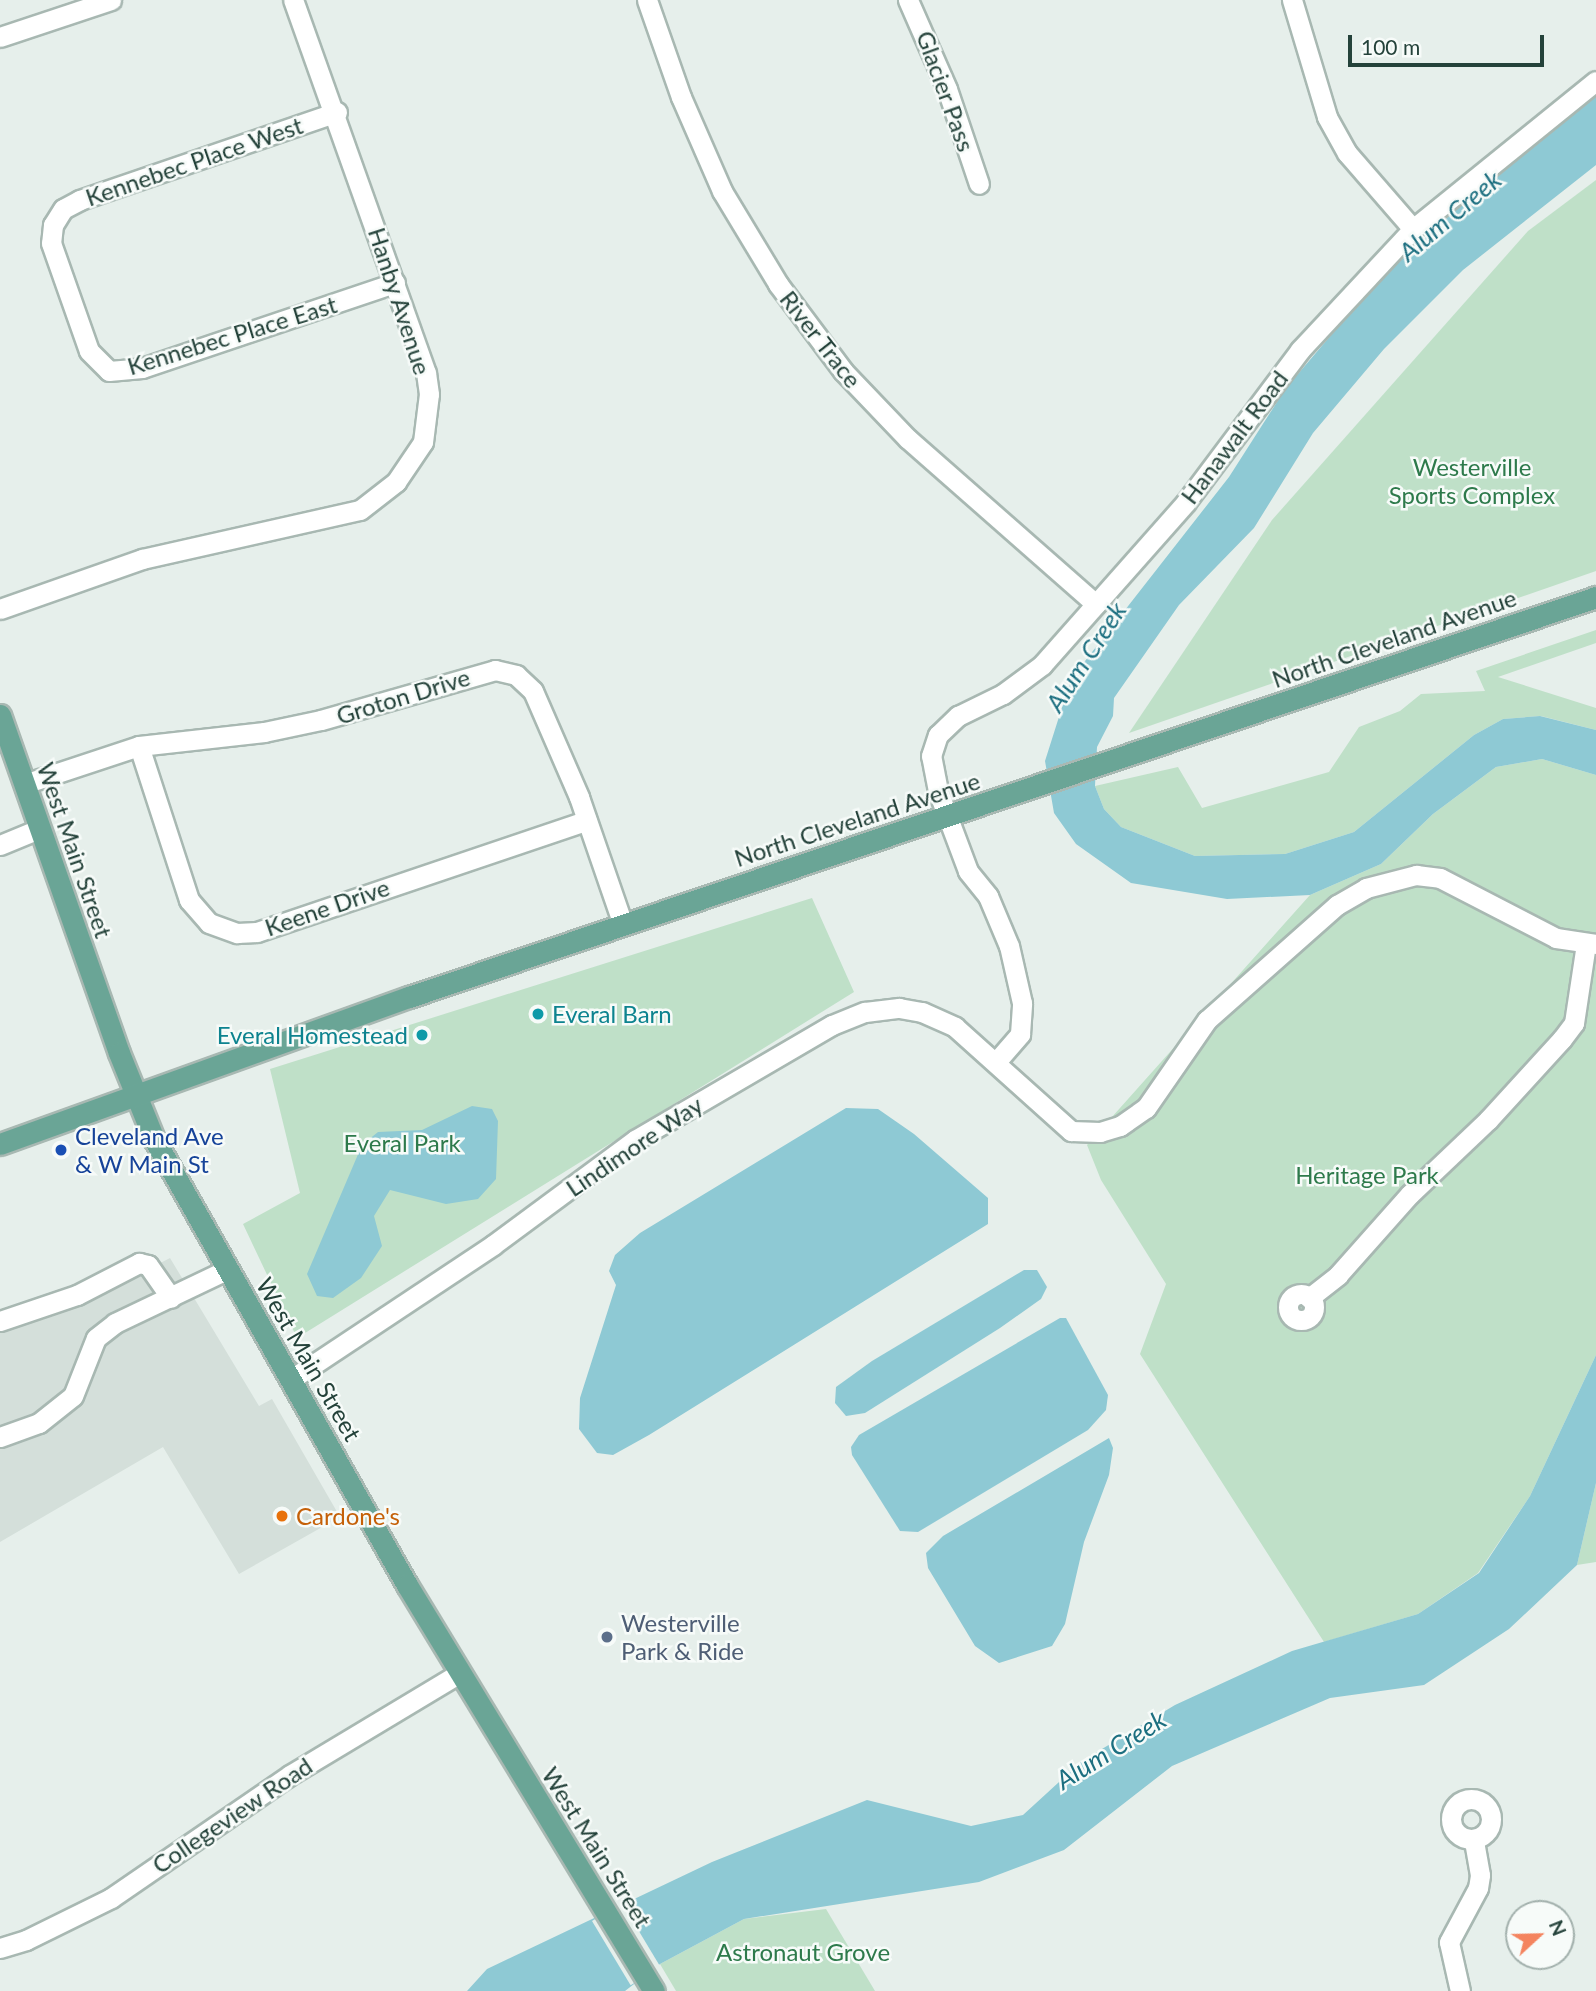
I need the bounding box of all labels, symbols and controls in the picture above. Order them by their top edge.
scale bar [1351,21,1547,65]
street label: Glacier Pass [911,27,981,155]
text: 100 m [1361,34,1420,59]
street label: Kennebec Place West [82,110,306,212]
water label: Alum Creek [1392,164,1508,268]
street label: Hanby Avenue [362,223,438,379]
street label: River Trace [774,284,868,394]
street label: Kennebec Place East [124,289,340,381]
street label: Hanawalt Road [1175,365,1293,509]
park label: Westerville Sports Complex [1389,453,1555,509]
street label: North Cleveland Avenue [1268,583,1520,693]
water label: Alum Creek [1039,596,1133,718]
street label: Groton Drive [333,662,473,730]
street label: West Main Street [31,758,119,942]
street label: North Cleveland Avenue [730,766,984,872]
street label: Keene Drive [261,872,393,942]
place label: Everal Barn [552,1000,672,1028]
marker: Everal Barn [530,1006,546,1022]
place label: Everal Homestead [217,1021,408,1049]
marker: Everal Homestead [414,1027,430,1043]
street label: Lindimore Way [560,1090,708,1202]
place label: Cleveland Ave & W Main St [75,1122,224,1178]
park label: Everal Park [343,1129,461,1157]
marker: Cleveland Ave & W Main St [53,1142,69,1158]
park label: Heritage Park [1295,1161,1439,1189]
street label: West Main Street [251,1272,367,1446]
place label: Cardone's [296,1502,400,1530]
marker: Cardone's [274,1508,290,1524]
place label: Westerville Park & Ride [621,1609,744,1665]
marker: Westerville Park & Ride [599,1629,615,1645]
water label: Alum Creek [1050,1704,1172,1796]
street label: Collegeview Road [146,1751,318,1879]
street label: West Main Street [536,1761,658,1933]
north arrow [1505,1900,1575,1970]
text: N [1545,1917,1571,1939]
park label: Astronaut Grove [716,1938,890,1966]

